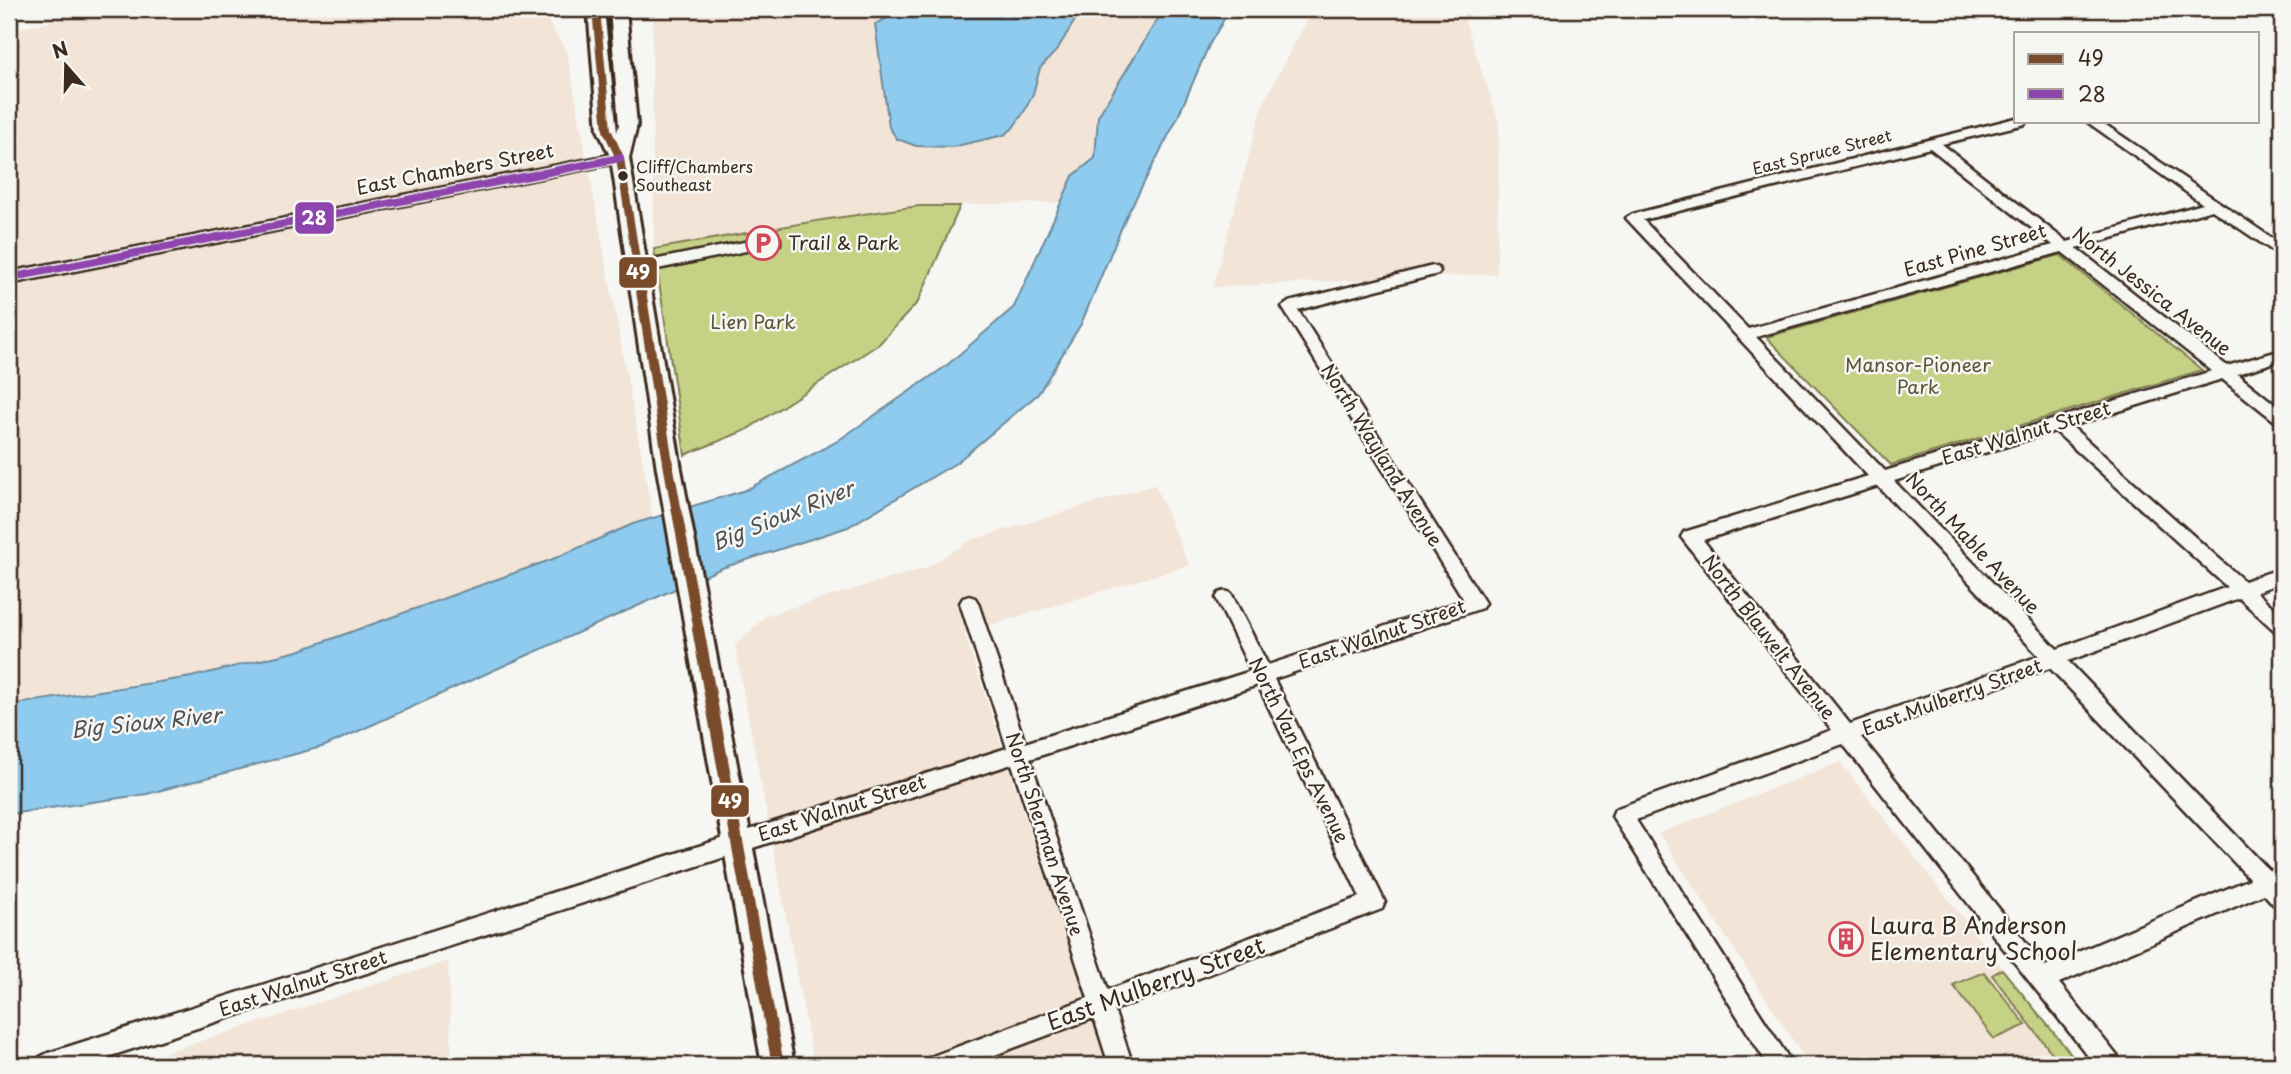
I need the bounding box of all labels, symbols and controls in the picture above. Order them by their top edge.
north arrow [32,32,102,102]
legend [2014,32,2260,122]
text: N [48,33,72,65]
text: 49 [2078,41,2104,73]
text: 28 [2078,77,2106,109]
street label: East Spruce Street [1750,122,1894,180]
street label: East Chambers Street [354,135,556,201]
place label: Cliff/Chambers Southeast [636,154,753,196]
marker: Cliff/Chambers Southeast [616,169,630,183]
line badge: 28 [294,201,335,235]
text: 28 [301,203,327,231]
street label: East Pine Street [1900,215,2049,283]
street label: North Jessica Avenue [2067,219,2238,361]
parking icon: Trail & Park [744,224,782,262]
place label: Trail & Park [788,228,899,256]
line badge: 49 [618,256,658,289]
text: 49 [626,257,650,285]
park label: Lien Park [710,307,796,335]
park label: Mansor-Pioneer Park [1845,350,1991,400]
street label: North Wayland Avenue [1315,358,1451,551]
street label: East Walnut Street [1938,393,2114,471]
street label: North Mable Avenue [1900,465,2047,620]
water label: Big Sioux River [706,470,860,557]
street label: North Blauvelt Avenue [1696,548,1843,725]
street label: East Walnut Street [1294,591,1469,675]
street label: East Mulberry Street [1858,650,2046,742]
street label: North Van Eps Avenue [1243,652,1357,847]
water label: Big Sioux River [69,697,225,745]
street label: North Sherman Avenue [1000,729,1092,939]
street label: East Walnut Street [754,767,930,847]
line badge: 49 [710,784,750,818]
text: 49 [718,786,742,814]
place label: Laura B Anderson Elementary School [1870,907,2077,968]
building icon: Laura B Anderson Elementary School [1827,920,1865,958]
street label: East Mulberry Street [1042,927,1269,1038]
street label: East Walnut Street [215,942,391,1022]

